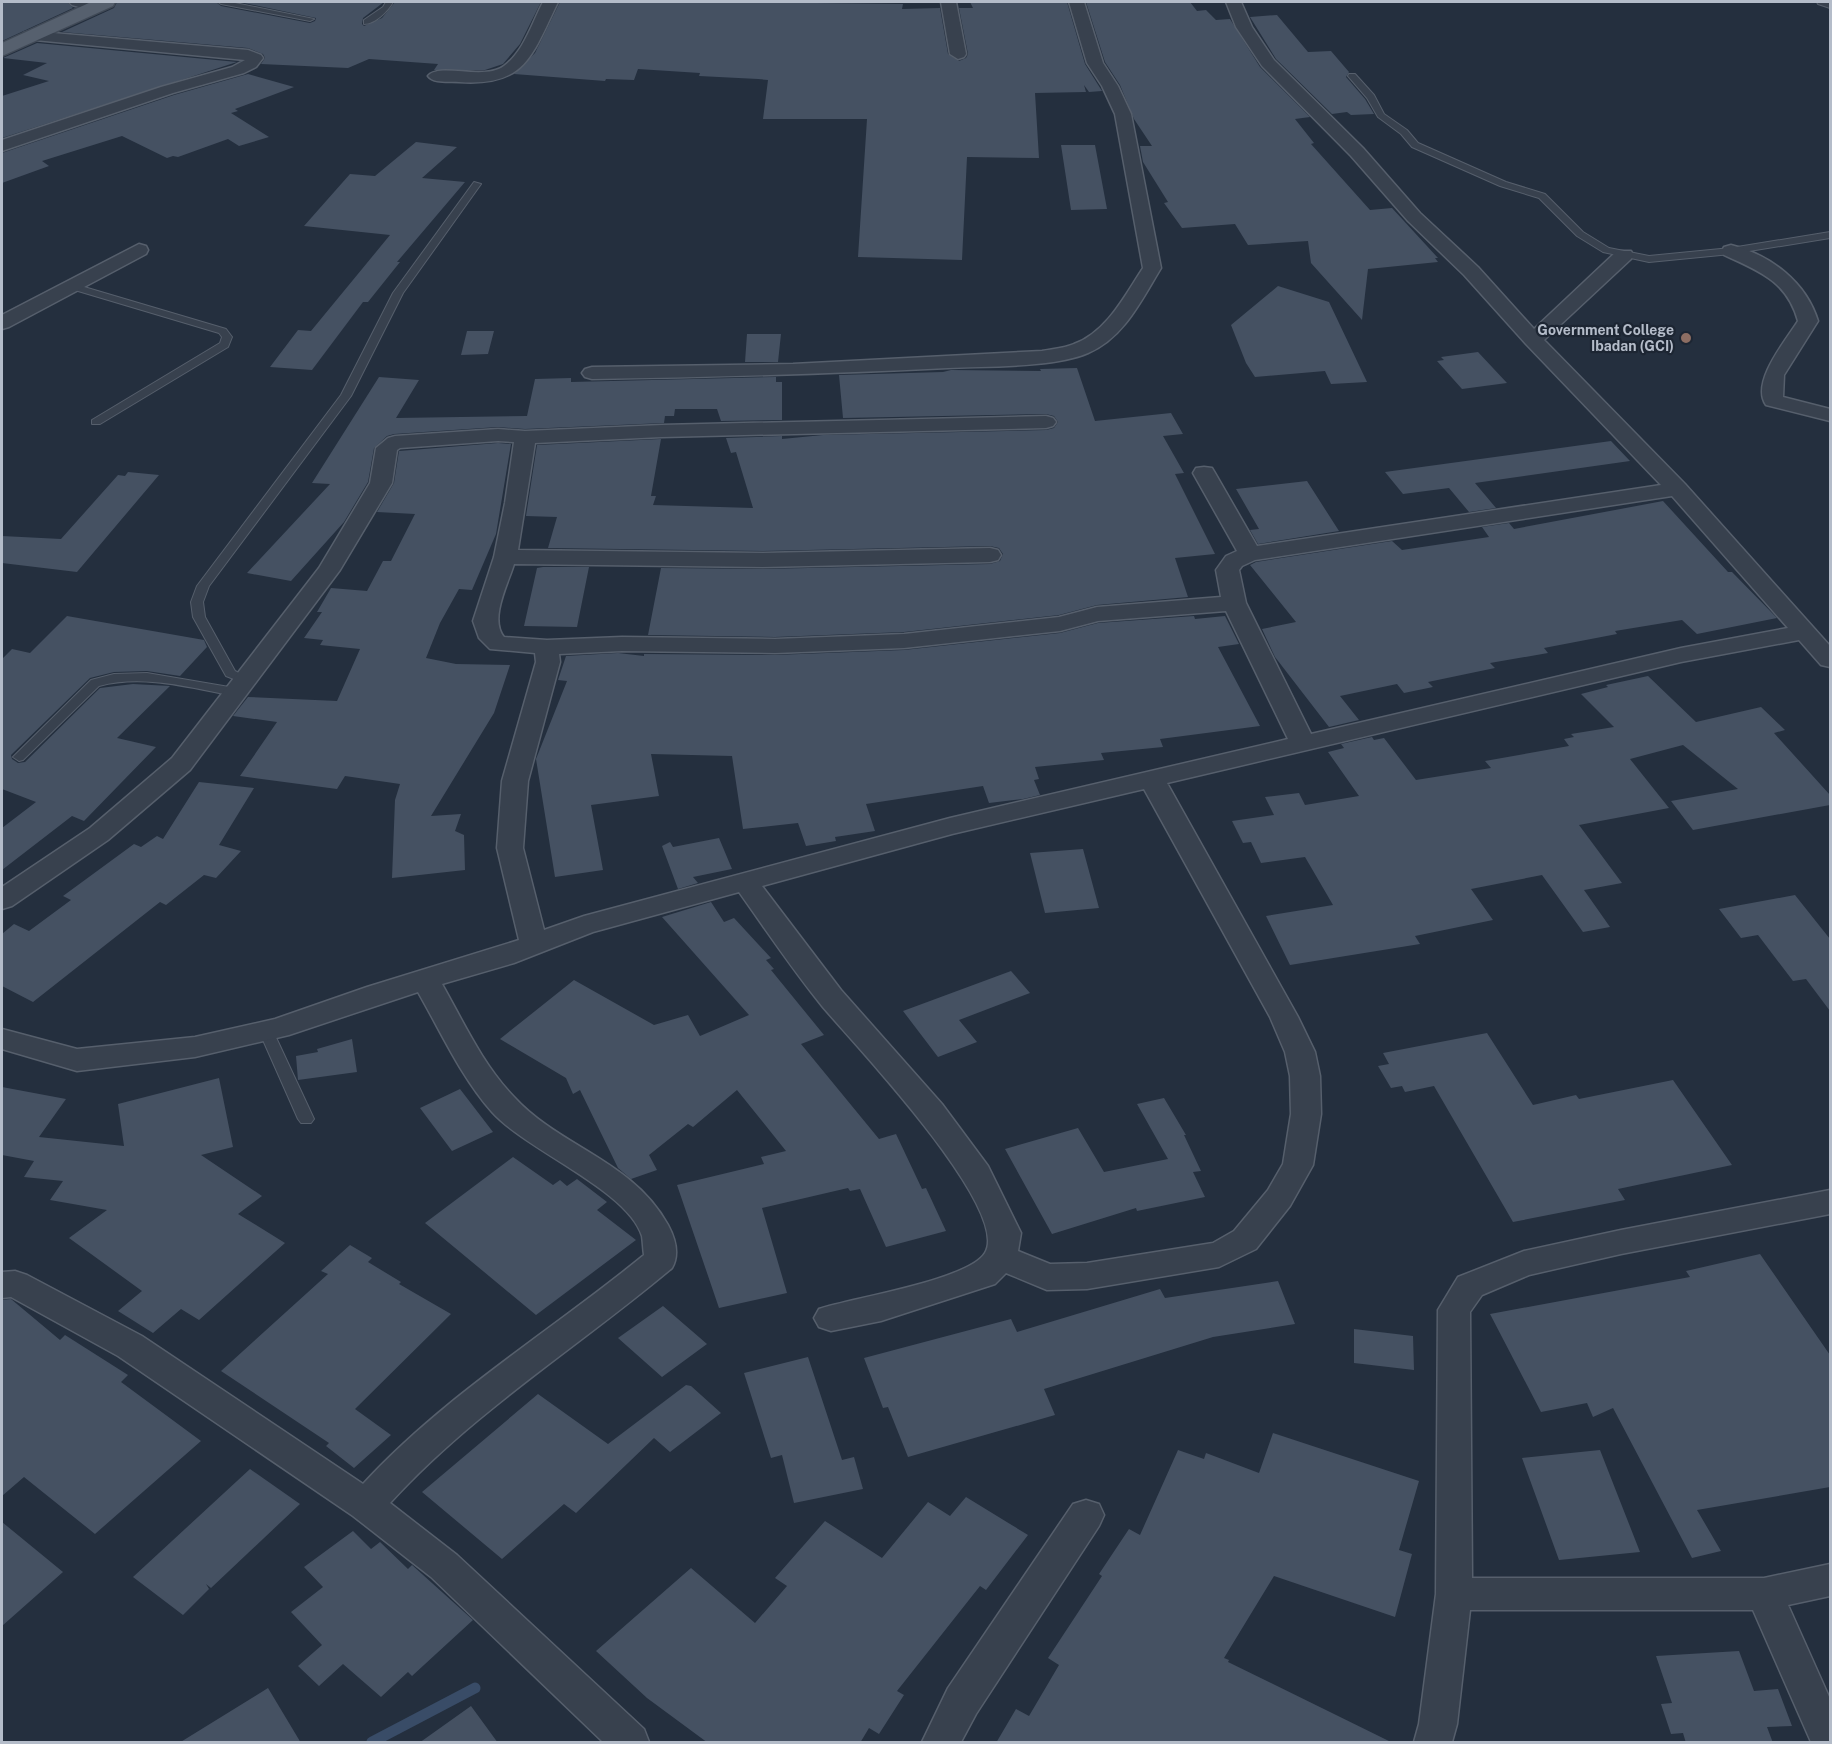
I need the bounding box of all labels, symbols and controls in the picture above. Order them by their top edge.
place label: Government College Ibadan (GCI) [1537,322,1674,354]
marker: Government College Ibadan (GCI) [1679,331,1693,345]

